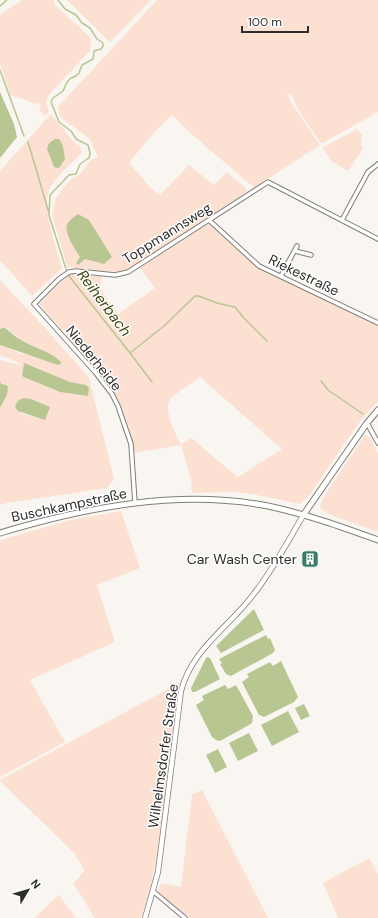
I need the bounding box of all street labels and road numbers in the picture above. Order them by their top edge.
street label: Toppmannsweg [119,198,215,268]
street label: Riekestraße [266,250,342,300]
street label: Niederheide [62,322,126,394]
street label: Buschkampstraße [10,484,128,526]
street label: Wilhelmsdorfer Straße [144,683,182,829]

